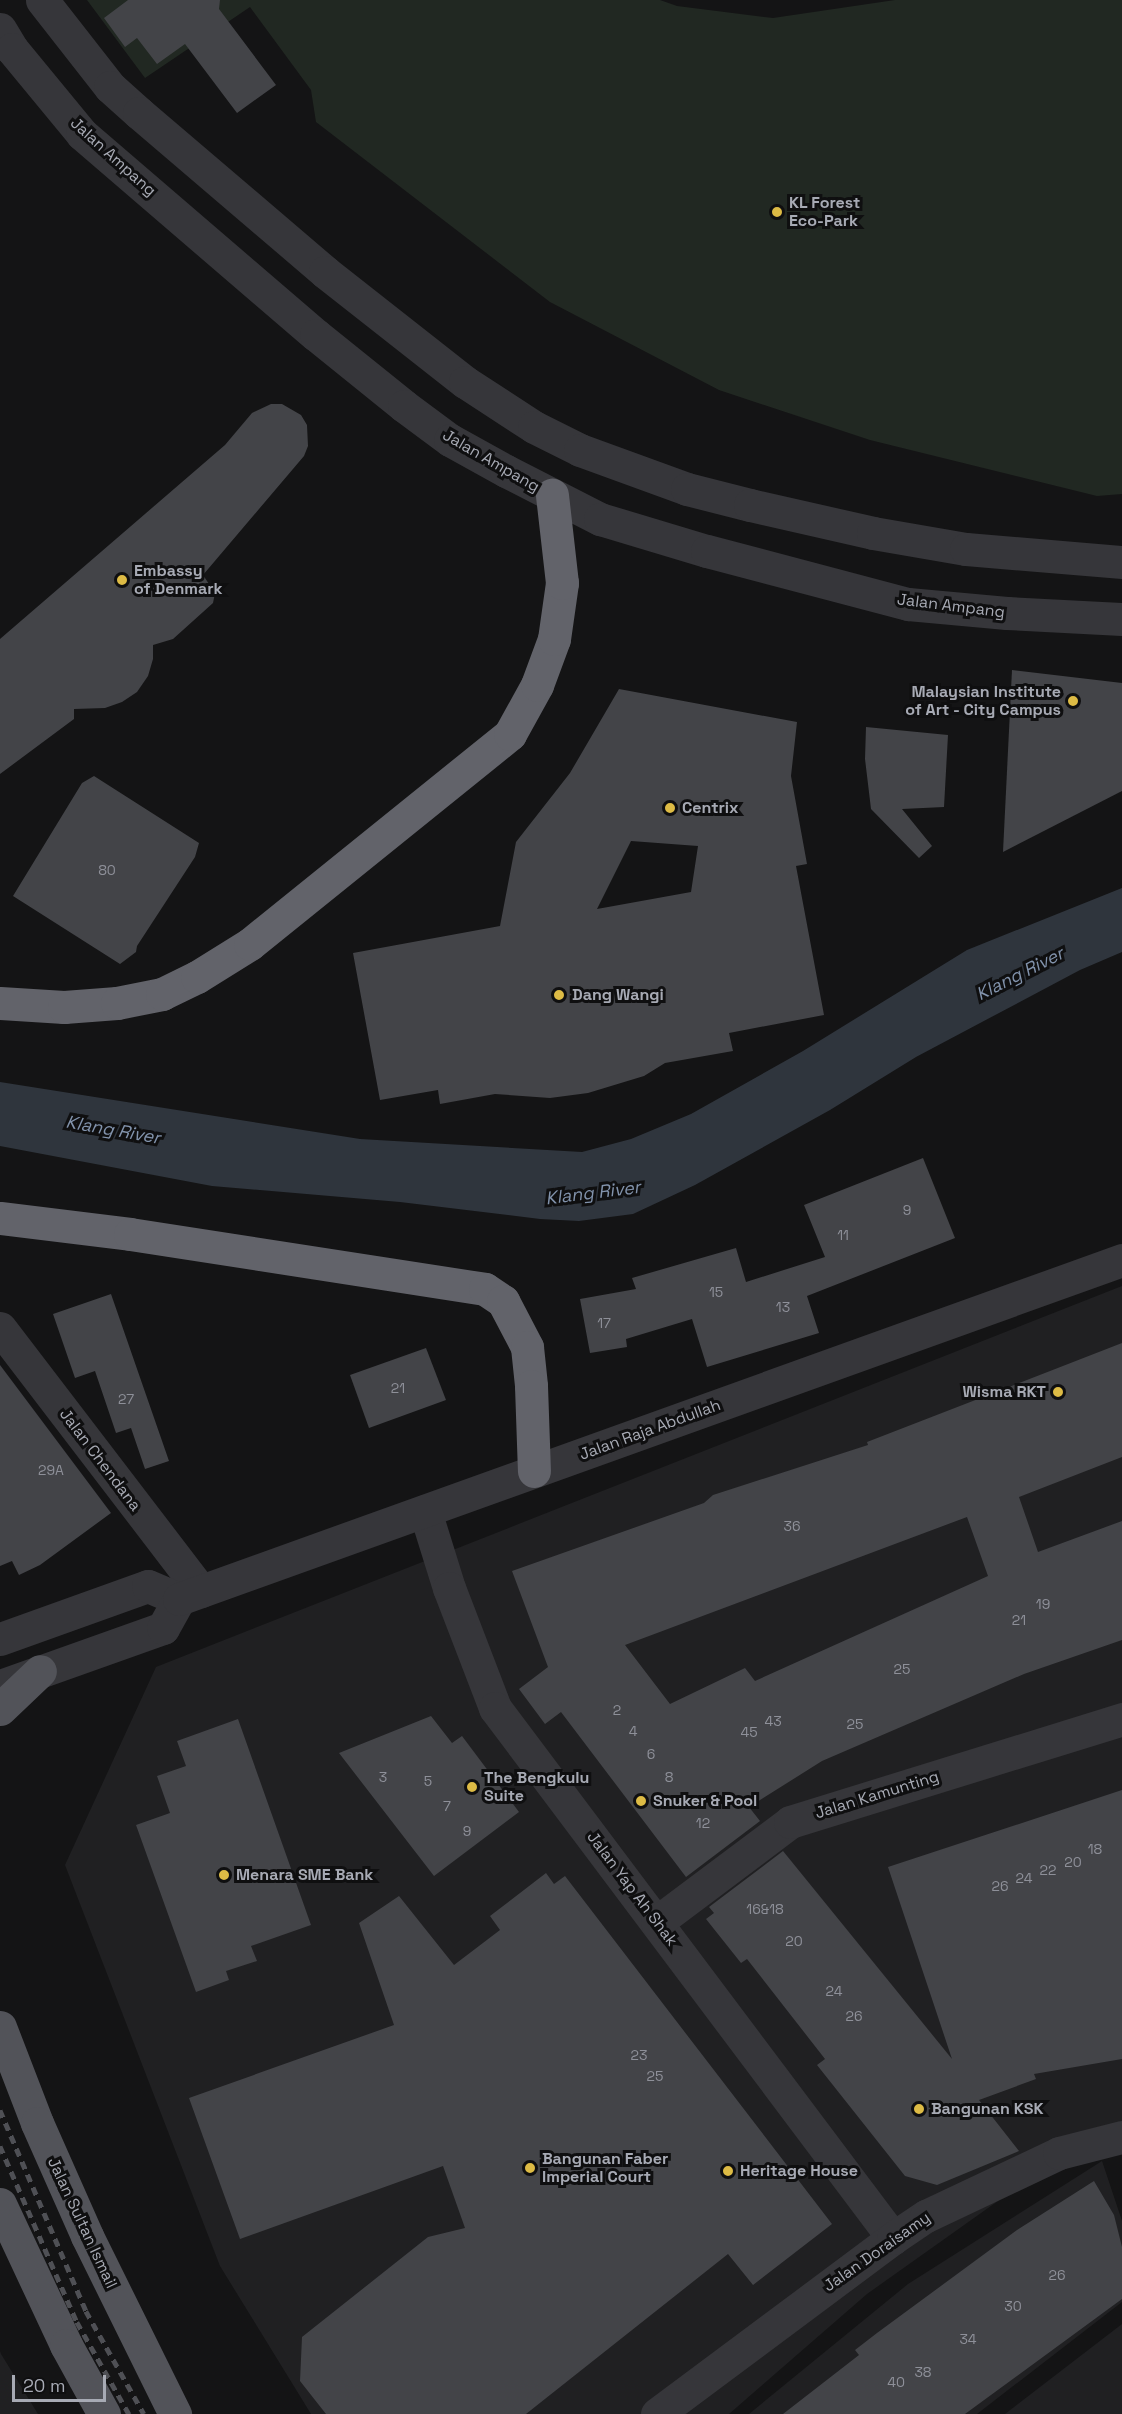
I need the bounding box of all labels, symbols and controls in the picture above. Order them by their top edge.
street label: Jalan Ampang [66,113,160,201]
place label: KL Forest Eco-Park [789,193,861,231]
marker: KL Forest Eco-Park [770,205,784,219]
street label: Jalan Ampang [439,425,543,497]
place label: Embassy of Denmark [134,561,223,599]
marker: Embassy of Denmark [115,573,129,587]
street label: Jalan Ampang [896,590,1006,622]
place label: Malaysian Institute of Art - City Campus [904,682,1061,720]
marker: Malaysian Institute of Art - City Campus [1066,694,1080,708]
place label: Centrix [682,798,739,818]
marker: Centrix [663,801,677,815]
house number: 80 [98,862,116,878]
water label: Klang River [973,943,1067,1005]
place label: Dang Wangi [572,985,664,1005]
marker: Dang Wangi [550,986,568,1004]
water label: Klang River [64,1111,162,1149]
water label: Klang River [544,1176,642,1210]
house number: 9 [903,1202,911,1218]
house number: 11 [837,1227,849,1243]
house number: 15 [709,1284,723,1300]
house number: 13 [776,1299,790,1315]
house number: 17 [597,1315,611,1331]
house number: 21 [391,1380,405,1396]
place label: Wisma RKT [962,1382,1046,1402]
marker: Wisma RKT [1051,1385,1065,1399]
house number: 27 [118,1391,134,1407]
street label: Jalan Raja Abdullah [577,1395,723,1465]
street label: Jalan Chendana [55,1405,145,1515]
house number: 29A [38,1462,64,1478]
house number: 36 [783,1518,801,1534]
house number: 19 [1036,1596,1050,1612]
house number: 21 [1012,1612,1026,1628]
house number: 25 [894,1661,910,1677]
house number: 2 [613,1702,621,1718]
house number: 43 [764,1713,782,1729]
house number: 25 [847,1716,863,1732]
house number: 4 [629,1723,637,1739]
house number: 45 [740,1724,758,1740]
house number: 6 [647,1746,655,1762]
street label: Jalan Kamunting [813,1767,941,1823]
place label: The Bengkulu Suite [484,1768,589,1806]
house number: 3 [379,1769,387,1785]
house number: 8 [665,1769,673,1785]
house number: 5 [424,1773,432,1789]
marker: The Bengkulu Suite [465,1780,479,1794]
place label: Snuker & Pool [653,1791,757,1811]
marker: Snuker & Pool [634,1794,648,1808]
house number: 7 [443,1798,451,1814]
house number: 12 [696,1815,710,1831]
house number: 9 [463,1823,471,1839]
street label: Jalan Yap Ah Shak [583,1828,681,1950]
house number: 18 [1088,1841,1102,1857]
house number: 20 [1064,1854,1082,1870]
house number: 22 [1040,1862,1056,1878]
place label: Menara SME Bank [236,1865,373,1885]
marker: Menara SME Bank [217,1868,231,1882]
house number: 24 [1016,1870,1032,1886]
house number: 26 [991,1878,1009,1894]
house number: 16&18 [746,1901,784,1917]
house number: 20 [785,1933,803,1949]
house number: 24 [826,1983,842,1999]
house number: 26 [845,2008,863,2024]
house number: 23 [631,2047,647,2063]
house number: 25 [647,2068,663,2084]
place label: Bangunan KSK [931,2099,1043,2119]
marker: Bangunan KSK [912,2102,926,2116]
place label: Bangunan Faber Imperial Court [542,2149,668,2187]
street label: Jalan Sultan Ismail [43,2154,121,2292]
marker: Bangunan Faber Imperial Court [523,2161,537,2175]
place label: Heritage House [740,2161,858,2181]
marker: Heritage House [721,2164,735,2178]
street label: Jalan Doraisamy [820,2208,934,2296]
house number: 26 [1048,2267,1066,2283]
house number: 30 [1004,2298,1022,2314]
house number: 34 [959,2331,977,2347]
scale bar [15,2363,110,2401]
house number: 38 [914,2364,932,2380]
text: 20 m [23,2374,66,2397]
house number: 40 [887,2374,905,2390]

